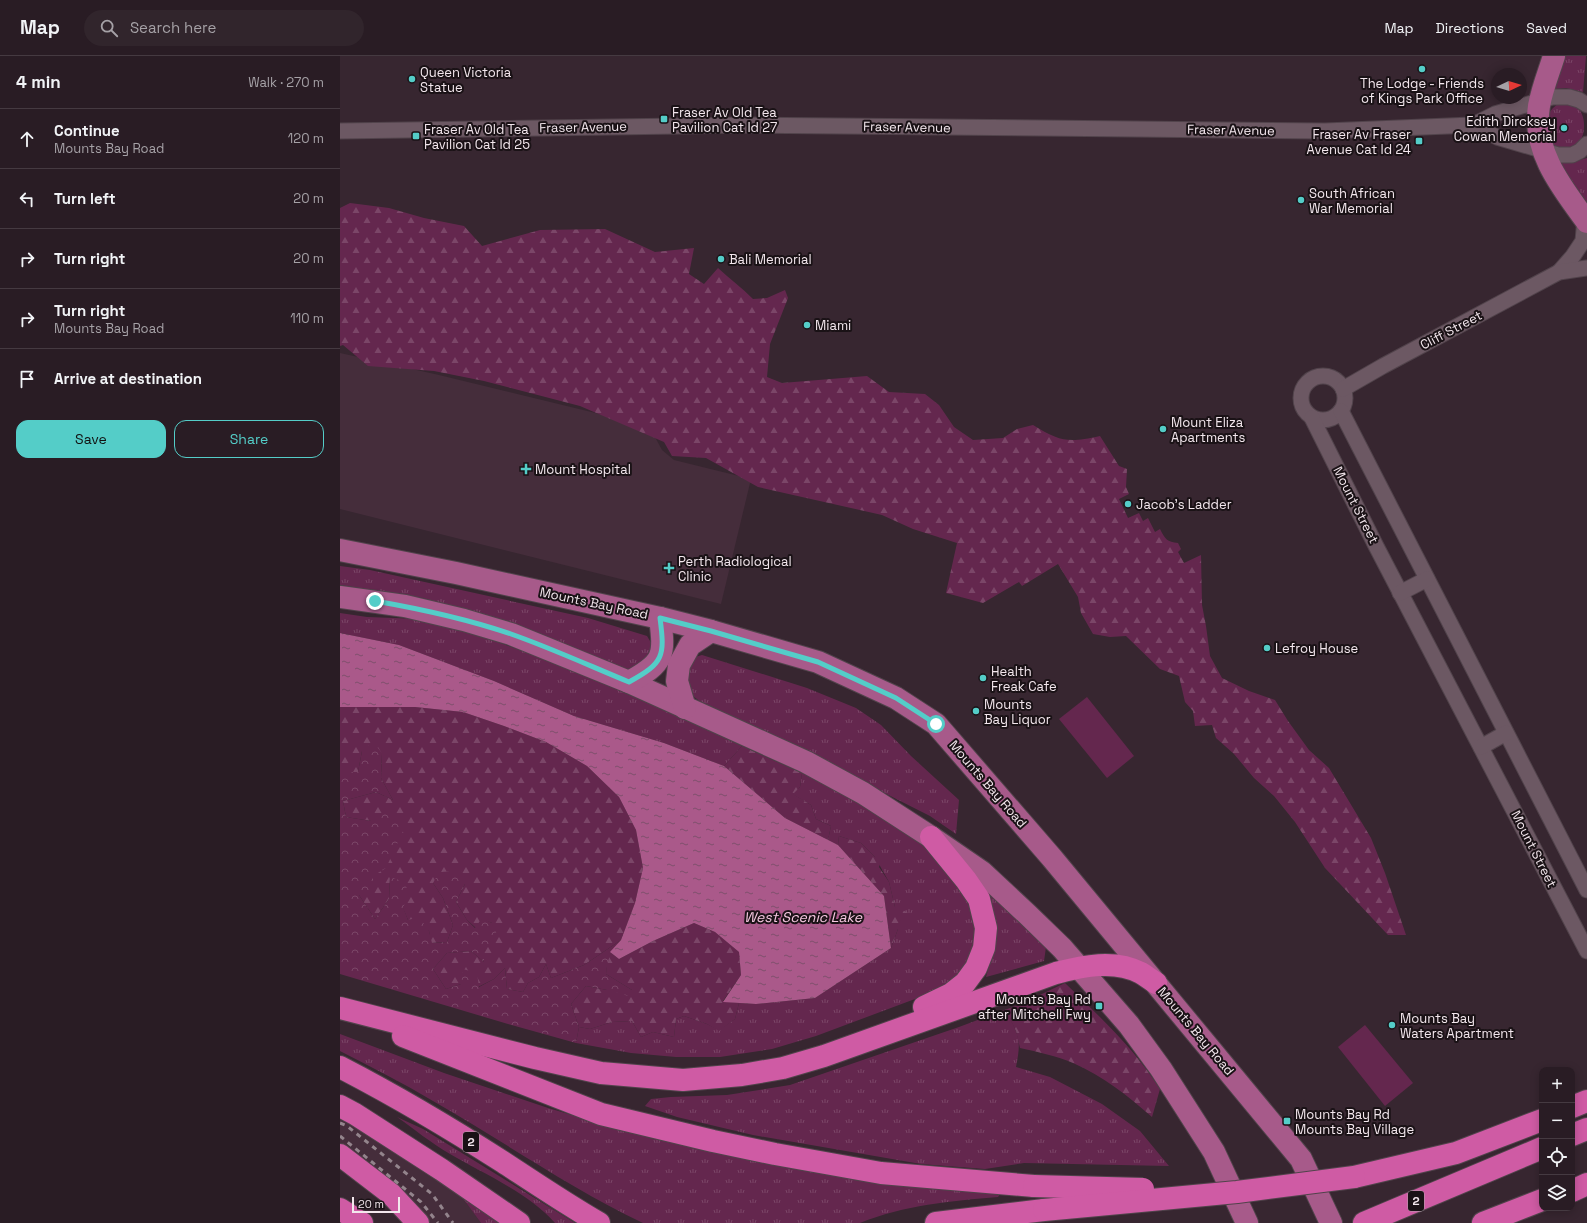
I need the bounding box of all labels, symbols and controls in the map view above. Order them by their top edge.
search box [84,10,364,46]
text: Map [20,15,60,40]
icon: search [98,17,120,39]
text: Search here [130,18,216,37]
text: Map [1384,19,1414,37]
text: Directions [1436,19,1504,37]
text: Saved [1526,19,1567,37]
place label: Queen Victoria Statue [420,64,512,96]
marker: The Lodge - Friends of Kings Park Office [1417,64,1427,74]
north arrow [1491,68,1527,104]
text: 4 min [16,71,61,93]
text: Walk · 270 m [248,74,324,91]
marker: Queen Victoria Statue [407,74,417,84]
place label: The Lodge - Friends of Kings Park Office [1360,75,1484,107]
place label: Fraser Av Old Tea Pavilion Cat Id 27 [672,104,777,136]
place label: Edith Dircksey Cowan Memorial [1454,113,1556,145]
marker: Fraser Av Old Tea Pavilion Cat Id 27 [659,114,669,124]
street label: Fraser Avenue [539,118,627,136]
street label: Fraser Avenue [863,118,951,136]
text: Continue [54,121,120,140]
place label: Fraser Av Old Tea Pavilion Cat Id 25 [424,121,530,153]
street label: Fraser Avenue [1187,121,1275,139]
marker: Edith Dircksey Cowan Memorial [1559,123,1569,133]
place label: Fraser Av Fraser Avenue Cat Id 24 [1307,126,1411,158]
icon: ahead [16,128,38,150]
text: 120 m [288,130,324,147]
marker: Fraser Av Old Tea Pavilion Cat Id 25 [411,131,421,141]
marker: Fraser Av Fraser Avenue Cat Id 24 [1414,136,1424,146]
text: Mounts Bay Road [54,140,164,157]
place label: South African War Memorial [1309,185,1395,217]
icon: left [16,188,38,210]
text: Turn left [54,189,116,208]
text: 20 m [293,190,324,207]
marker: South African War Memorial [1296,195,1306,205]
icon: right [16,248,38,270]
text: Turn right [54,249,125,268]
text: 20 m [293,250,324,267]
place label: Bali Memorial [729,251,812,268]
marker: Bali Memorial [716,254,726,264]
text: Turn right [54,301,125,320]
street label: Cliff Street [1417,307,1485,353]
icon: right [16,308,38,330]
text: 110 m [290,310,324,327]
place label: Miami [815,317,851,334]
text: Mounts Bay Road [54,320,164,337]
marker: Miami [802,320,812,330]
icon: arrive [16,368,38,390]
text: Arrive at destination [54,369,202,388]
place label: Mount Eliza Apartments [1171,414,1246,446]
button: Save [16,420,166,458]
button: Share [174,420,324,458]
marker: Mount Eliza Apartments [1158,424,1168,434]
place label: Mount Hospital [535,461,631,478]
marker: Mount Hospital [520,463,532,475]
street label: Mount Street [1329,464,1383,546]
place label: Jacob's Ladder [1136,496,1232,513]
marker: Jacob's Ladder [1123,499,1133,509]
place label: Perth Radiological Clinic [678,553,792,585]
marker: Perth Radiological Clinic [663,562,675,574]
street label: Mounts Bay Road [538,583,650,623]
route end [366,592,384,610]
place label: Lefroy House [1275,640,1358,657]
marker: Lefroy House [1262,643,1272,653]
place label: Health Freak Cafe [991,663,1057,695]
marker: Health Freak Cafe [978,673,988,683]
place label: Mounts Bay Liquor [984,696,1051,728]
marker: Mounts Bay Liquor [971,706,981,716]
route start [927,715,945,733]
street label: Mounts Bay Road [945,737,1031,831]
street label: Mount Street [1507,808,1561,890]
water label: West Scenic Lake [744,908,863,926]
street label: Mounts Bay Road [1154,983,1238,1079]
place label: Mounts Bay Rd after Mitchell Fwy [978,991,1091,1023]
marker: Mounts Bay Rd after Mitchell Fwy [1094,1001,1104,1011]
place label: Mounts Bay Waters Apartment [1400,1010,1514,1042]
marker: Mounts Bay Waters Apartment [1387,1020,1397,1030]
map controls [1539,1067,1575,1211]
button: + [1539,1067,1575,1103]
button: − [1539,1103,1575,1139]
place label: Mounts Bay Rd Mounts Bay Village [1295,1106,1414,1138]
marker: Mounts Bay Rd Mounts Bay Village [1282,1116,1292,1126]
road number: 2 [463,1132,479,1152]
button: locate [1539,1139,1575,1175]
button: layers [1539,1175,1575,1211]
road number: 2 [1408,1191,1424,1211]
scale bar [352,1195,400,1214]
text: 20 m [358,1197,384,1211]

